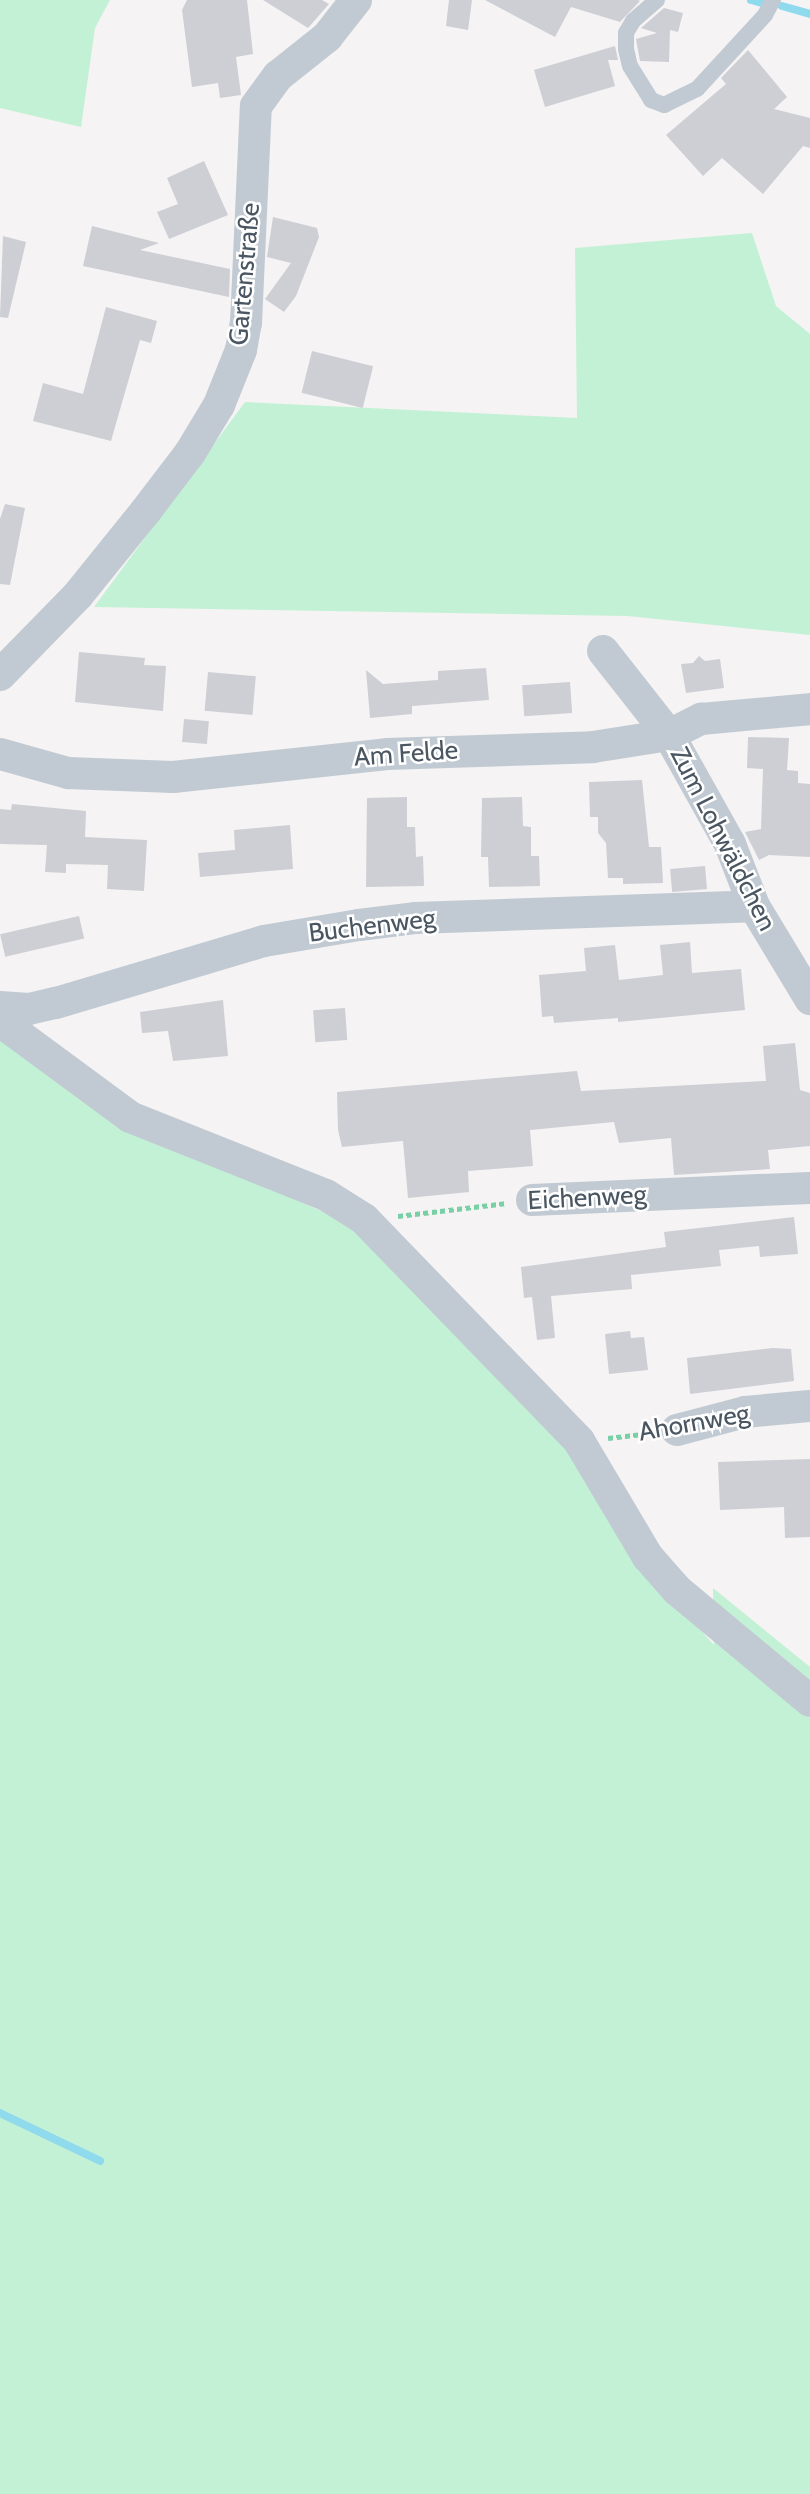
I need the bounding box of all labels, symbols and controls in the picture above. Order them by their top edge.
street label: Gartenstraße [223,201,267,347]
street label: Am Felde [353,735,459,773]
street label: Zum Lohwäldchen [663,742,783,936]
street label: Buchenweg [307,903,437,949]
street label: Eichenweg [527,1179,647,1217]
street label: Ahornweg [636,1398,752,1448]

